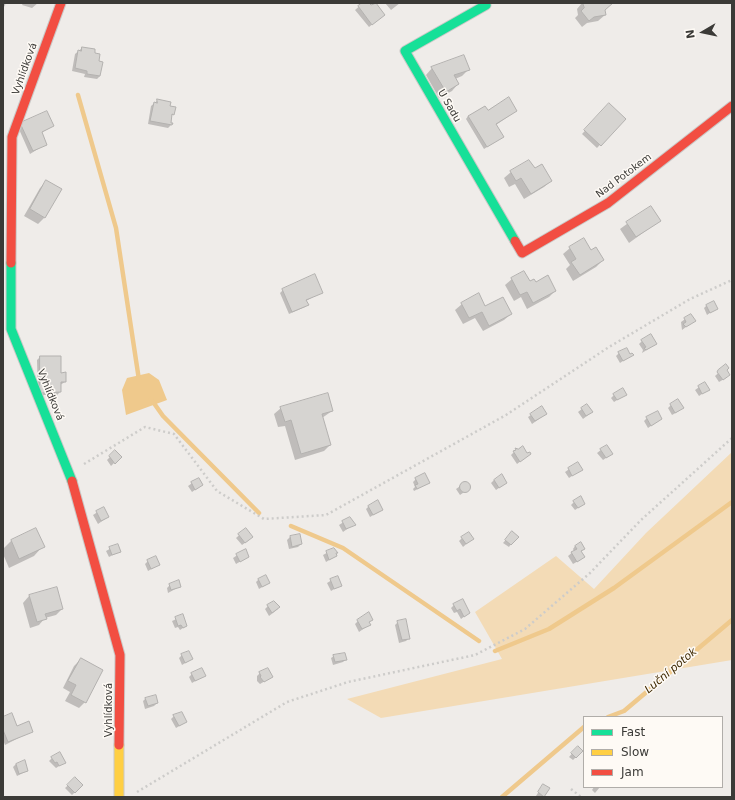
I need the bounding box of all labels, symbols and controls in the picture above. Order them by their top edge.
north arrow [683,12,723,52]
text: N [684,28,698,40]
street label: Vyhlídková [10,41,40,97]
street label: U Sadu [435,88,463,124]
street label: Nad Potokem [594,151,654,201]
street label: Vyhlídková [34,368,66,422]
water label: Luční potok [642,645,700,697]
street label: Vyhlídková [103,683,115,737]
legend [583,716,723,788]
text: Fast [621,725,645,739]
text: Slow [621,745,649,759]
text: Jam [621,765,644,779]

